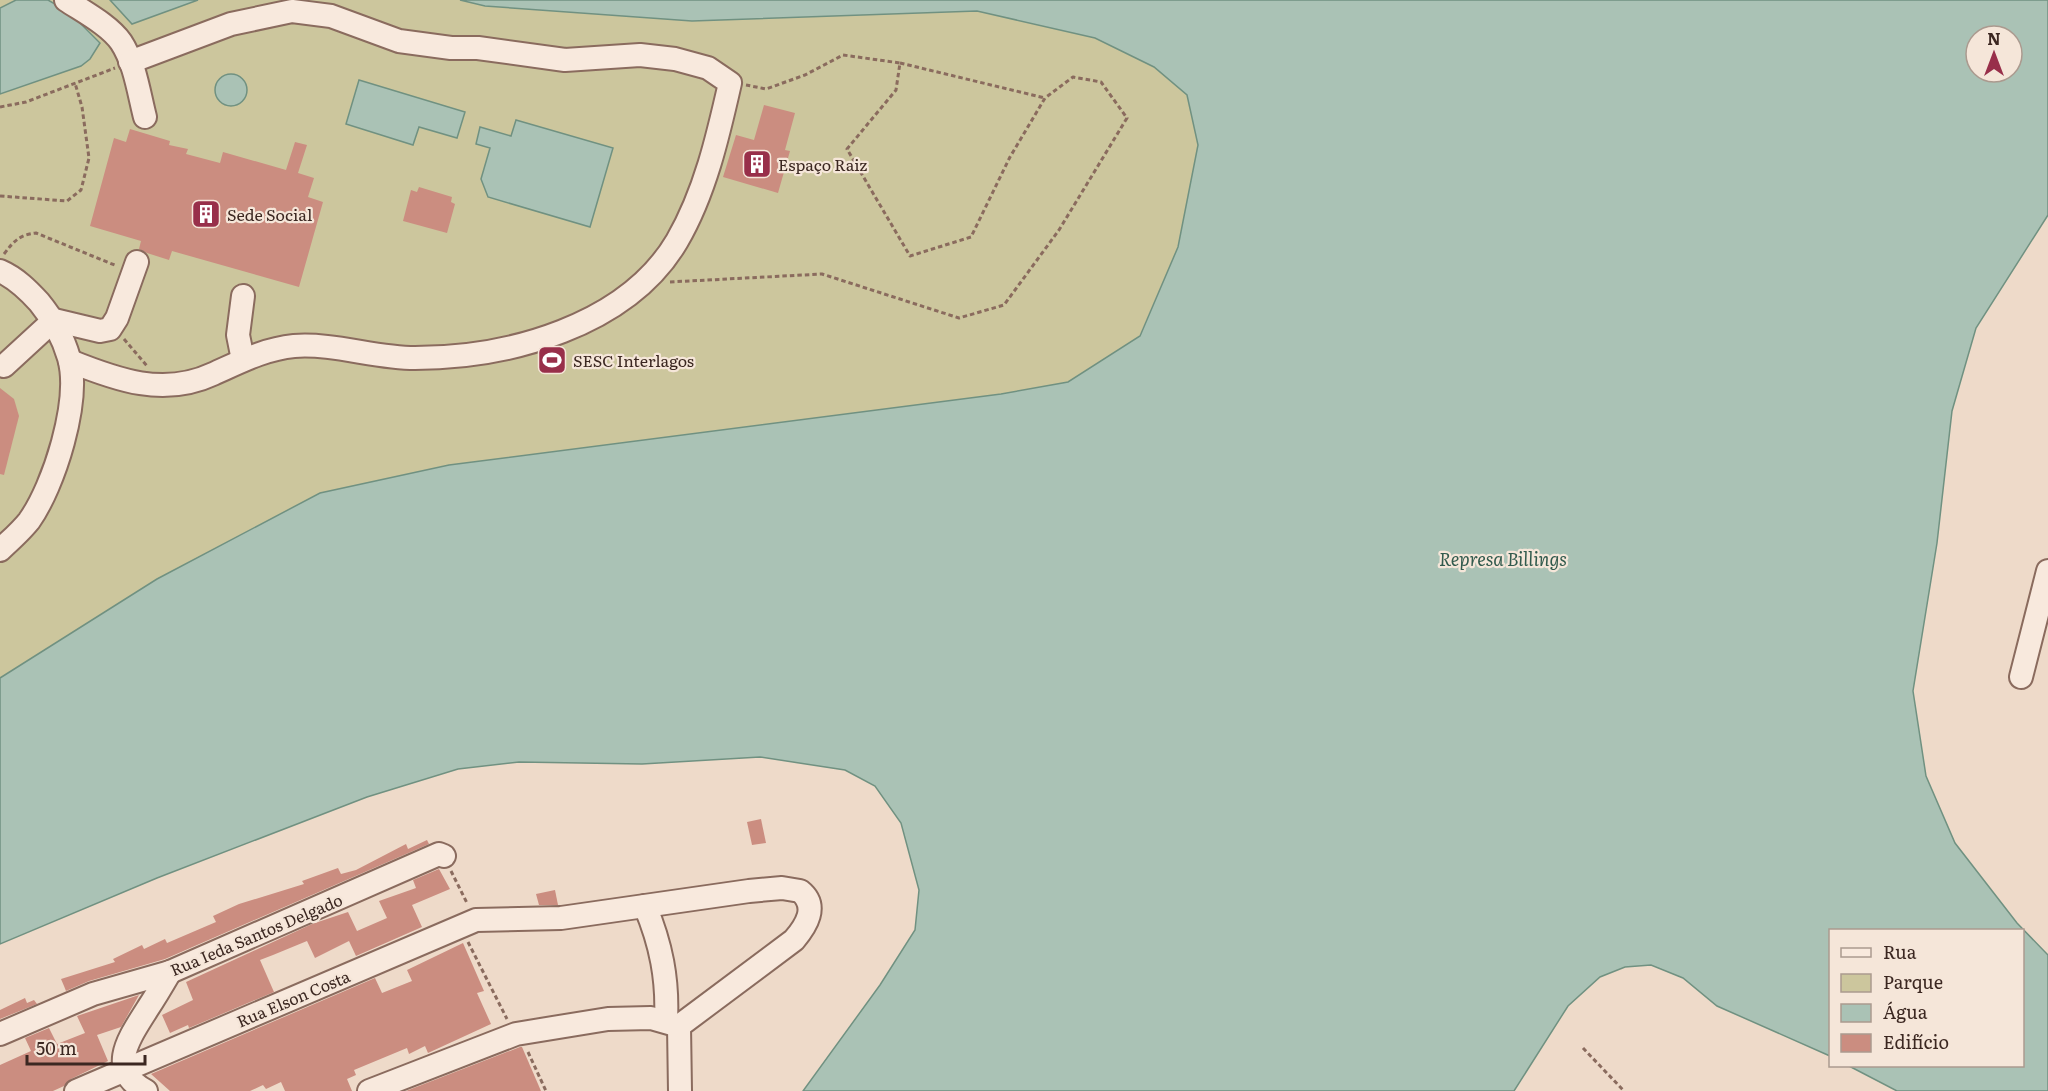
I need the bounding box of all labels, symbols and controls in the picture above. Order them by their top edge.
north arrow [1964,24,2024,84]
text: N [1987,26,2001,50]
building icon: Espaço Raiz [741,148,773,180]
place label: Espaço Raiz [778,152,868,176]
building icon: Sede Social [190,198,222,230]
place label: Sede Social [227,202,312,226]
sports icon: SESC Interlagos [536,344,568,376]
place label: SESC Interlagos [573,348,694,372]
water label: Represa Billings [1439,545,1567,572]
street label: Rua Ieda Santos Delgado [166,887,346,981]
legend [1829,929,2024,1067]
text: Rua [1883,938,1917,965]
street label: Rua Elson Costa [233,963,354,1033]
text: Parque [1883,968,1943,995]
text: Água [1883,998,1928,1025]
scale bar [27,1028,146,1066]
text: Edifício [1883,1028,1949,1055]
text: 50 m [36,1034,77,1061]

